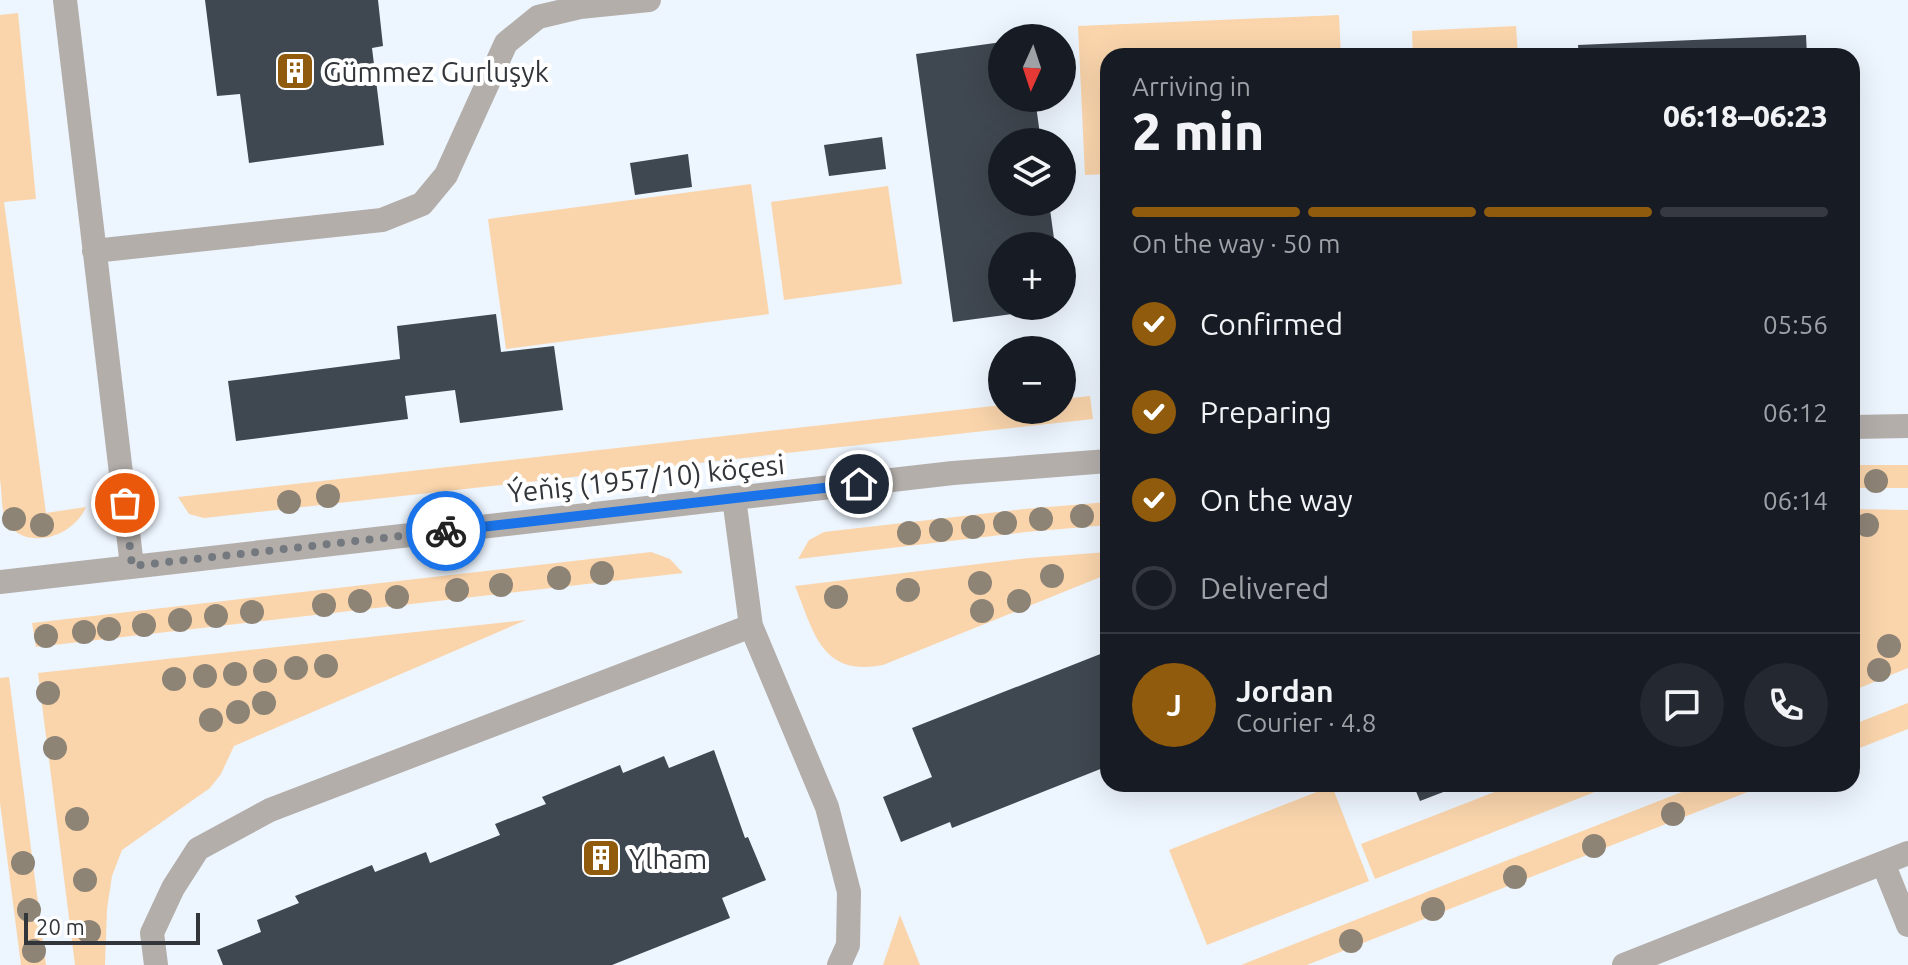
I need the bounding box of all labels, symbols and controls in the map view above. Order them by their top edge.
north arrow [988,24,1076,112]
map controls [988,24,1076,424]
building icon: Gümmez Gurluşyk [274,50,316,92]
place label: Gümmez Gurluşyk [323,56,549,87]
text: Arriving in [1132,72,1251,101]
text: 06:18–06:23 [1663,99,1828,133]
text: 2 min [1132,102,1264,160]
button: layers [988,128,1076,216]
text: On the way · 50 m [1132,229,1340,258]
button: + [988,232,1076,320]
icon: check [1132,302,1176,346]
text: Confirmed [1200,307,1343,341]
text: 05:56 [1763,310,1828,339]
button: − [988,336,1076,424]
icon: check [1132,390,1176,434]
text: Preparing [1200,395,1332,429]
text: 06:12 [1763,398,1828,427]
street label: Ýeňiş (1957/10) köçesi [506,447,786,509]
pin [825,450,893,518]
icon: home [837,462,881,506]
pin [91,469,159,537]
icon: check [1132,478,1176,522]
icon: bag [103,481,147,525]
text: On the way [1200,483,1353,517]
text: 06:14 [1763,486,1828,515]
courier [406,491,486,571]
icon: bike [424,509,468,553]
text: Delivered [1200,571,1329,605]
button: chat [1640,663,1724,747]
button: phone [1744,663,1828,747]
text: Jordan [1236,674,1334,708]
text: J [1166,688,1182,722]
text: Courier · 4.8 [1236,708,1376,737]
building icon: Ylham [580,837,622,879]
place label: Ylham [629,843,707,874]
scale bar [24,909,200,945]
text: 20 m [36,914,85,939]

